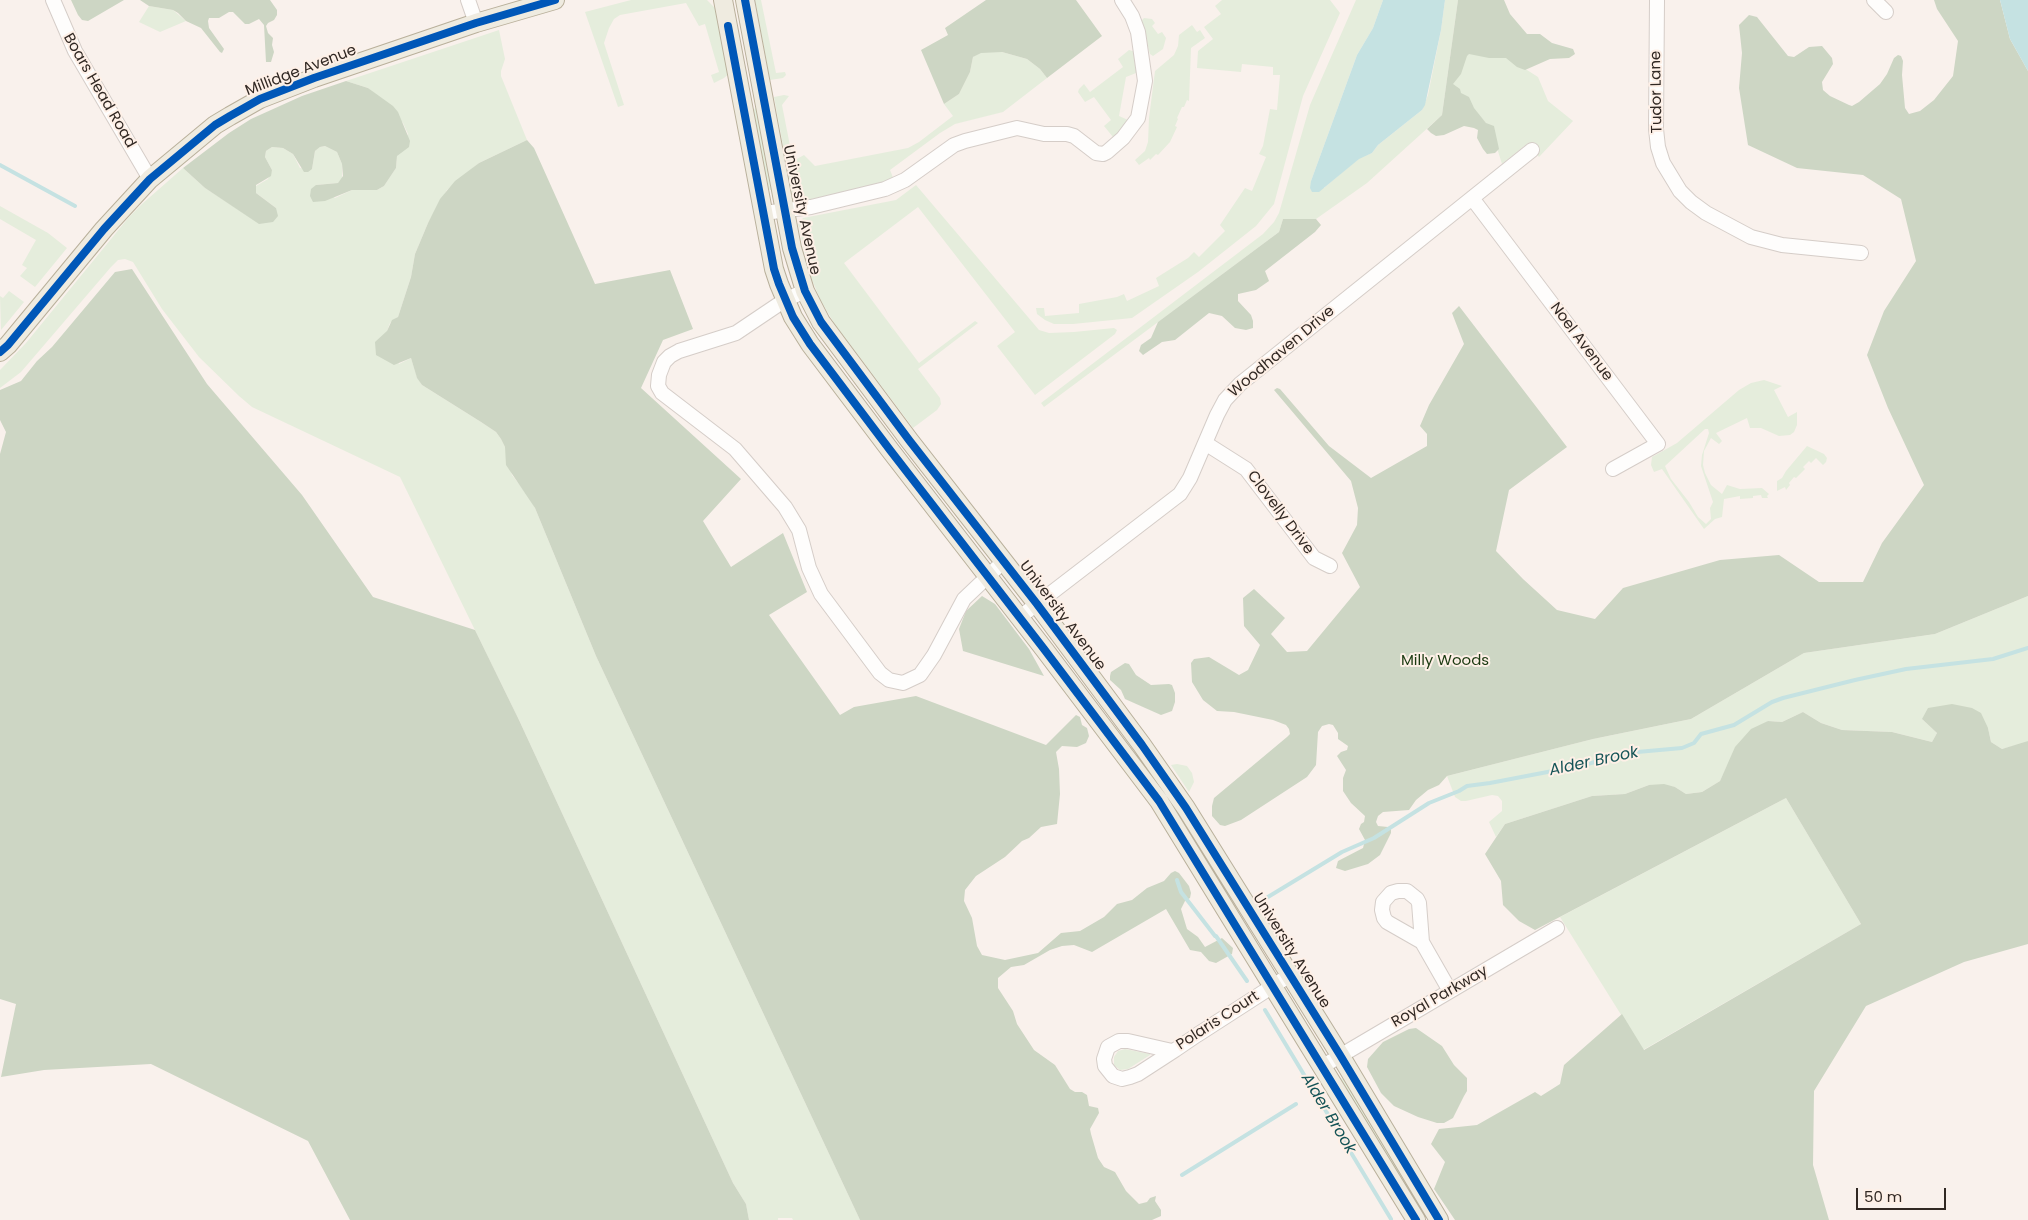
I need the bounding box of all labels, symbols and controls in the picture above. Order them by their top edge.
street label: Boars Head Road [59,30,139,152]
street label: Millidge Avenue [243,42,359,100]
street label: Tudor Lane [1647,51,1667,133]
street label: University Avenue [778,143,824,277]
street label: Noel Avenue [1546,299,1616,385]
street label: Woodhaven Drive [1225,302,1339,402]
street label: Clovelly Drive [1243,468,1317,558]
street label: University Avenue [1015,558,1109,674]
park label: Milly Woods [1401,652,1489,670]
water label: Alder Brook [1548,743,1640,781]
street label: University Avenue [1248,890,1334,1012]
street label: Royal Parkway [1389,962,1491,1032]
street label: Polaris Court [1173,988,1263,1054]
water label: Alder Brook [1296,1070,1360,1158]
scale bar [1858,1178,1948,1210]
text: 50 m [1864,1186,1902,1207]

